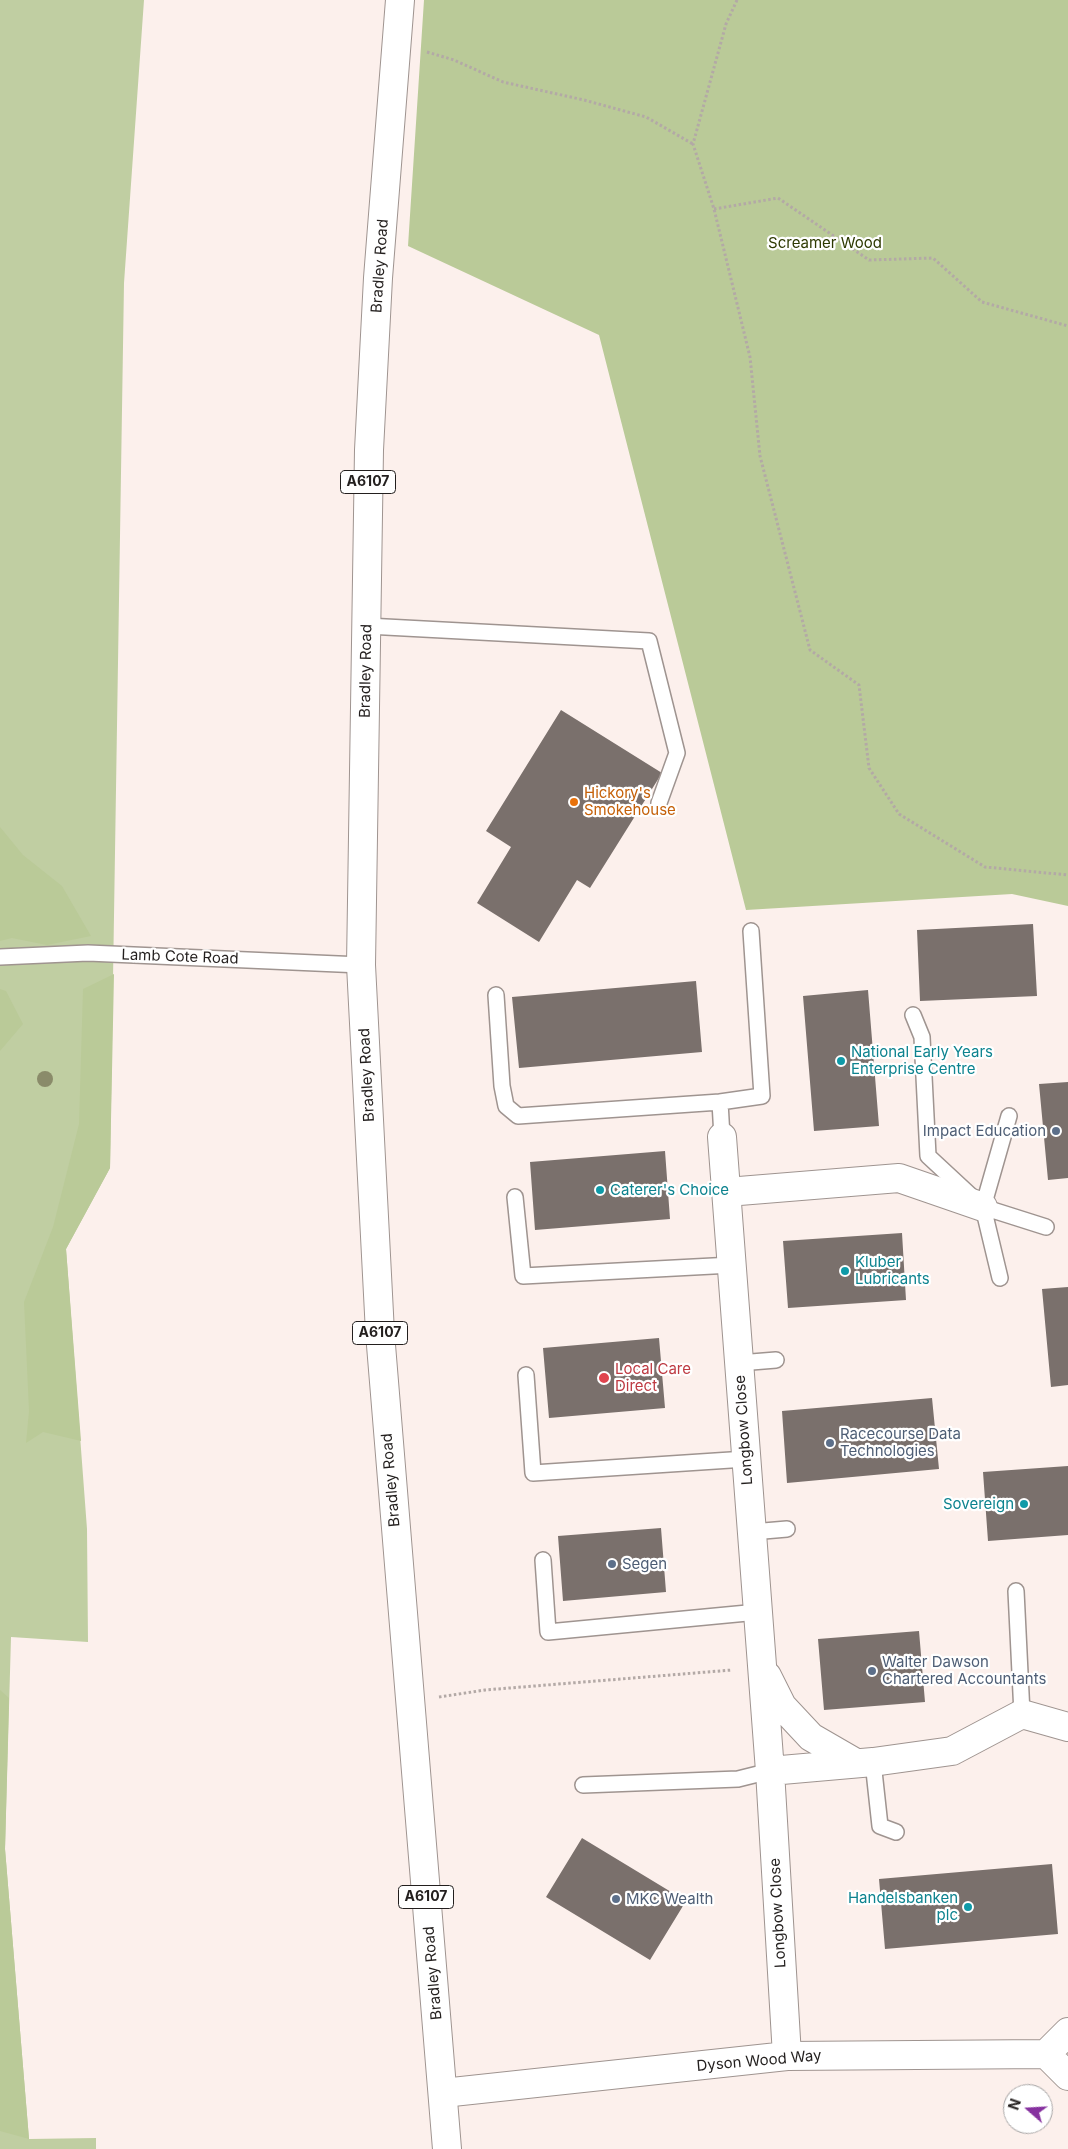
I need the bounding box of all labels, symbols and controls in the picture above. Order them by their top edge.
street label: Bradley Road [368,218,392,314]
park label: Screamer Wood [768,234,882,252]
road number: A6107 [340,471,396,494]
street label: Bradley Road [356,624,376,718]
place label: Hickory's Smokehouse [584,784,676,819]
marker: Hickory's Smokehouse [568,796,580,808]
street label: Lamb Cote Road [121,946,239,968]
street label: Bradley Road [356,1028,378,1122]
place label: National Early Years Enterprise Centre [851,1043,993,1078]
marker: National Early Years Enterprise Centre [835,1055,847,1067]
place label: Impact Education [923,1122,1046,1140]
marker: Impact Education [1050,1125,1062,1137]
place label: Caterer's Choice [610,1181,729,1199]
marker: Caterer's Choice [594,1184,606,1196]
place label: Kluber Lubricants [855,1253,930,1288]
marker: Kluber Lubricants [839,1265,851,1277]
road number: A6107 [352,1322,408,1345]
place label: Local Care Direct [615,1360,691,1395]
marker: Local Care Direct [597,1371,611,1385]
street label: Longbow Close [731,1374,757,1486]
place label: Racecourse Data Technologies [840,1425,961,1460]
street label: Bradley Road [378,1432,404,1528]
marker: Racecourse Data Technologies [824,1437,836,1449]
place label: Sovereign [943,1495,1014,1513]
marker: Sovereign [1018,1498,1030,1510]
place label: Segen [622,1555,667,1573]
marker: Segen [606,1558,618,1570]
place label: Walter Dawson Chartered Accountants [882,1653,1046,1688]
marker: Walter Dawson Chartered Accountants [866,1665,878,1677]
street label: Longbow Close [766,1858,790,1968]
road number: A6107 [398,1885,454,1908]
place label: Handelsbanken plc [848,1889,958,1924]
place label: MKC Wealth [626,1890,713,1908]
marker: MKC Wealth [610,1893,622,1905]
marker: Handelsbanken plc [962,1901,974,1913]
street label: Bradley Road [420,1925,446,2021]
street label: Dyson Wood Way [696,2047,822,2075]
north arrow [1003,2084,1053,2134]
text: N [1005,2096,1024,2112]

